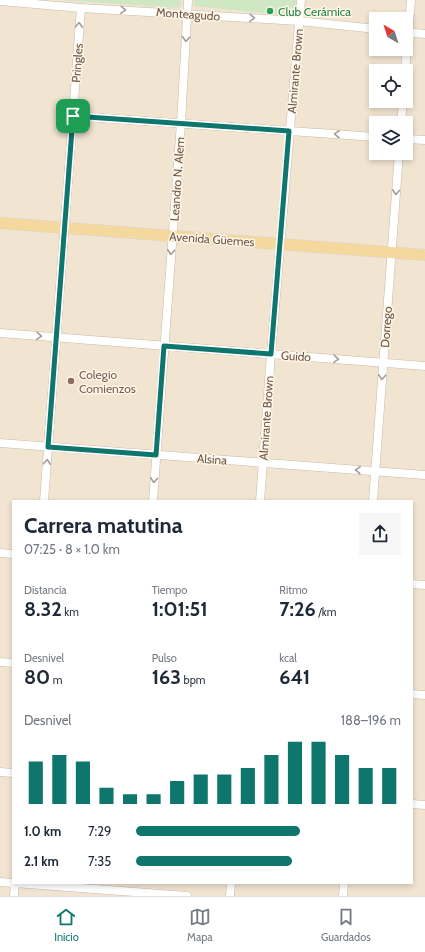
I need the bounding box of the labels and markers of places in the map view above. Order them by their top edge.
place label: Club Cerámica [278,4,351,19]
marker: Club Cerámica [265,6,275,16]
pin [56,99,90,133]
place label: Colegio Comienzos [79,367,136,396]
marker: Colegio Comienzos [66,376,76,386]

